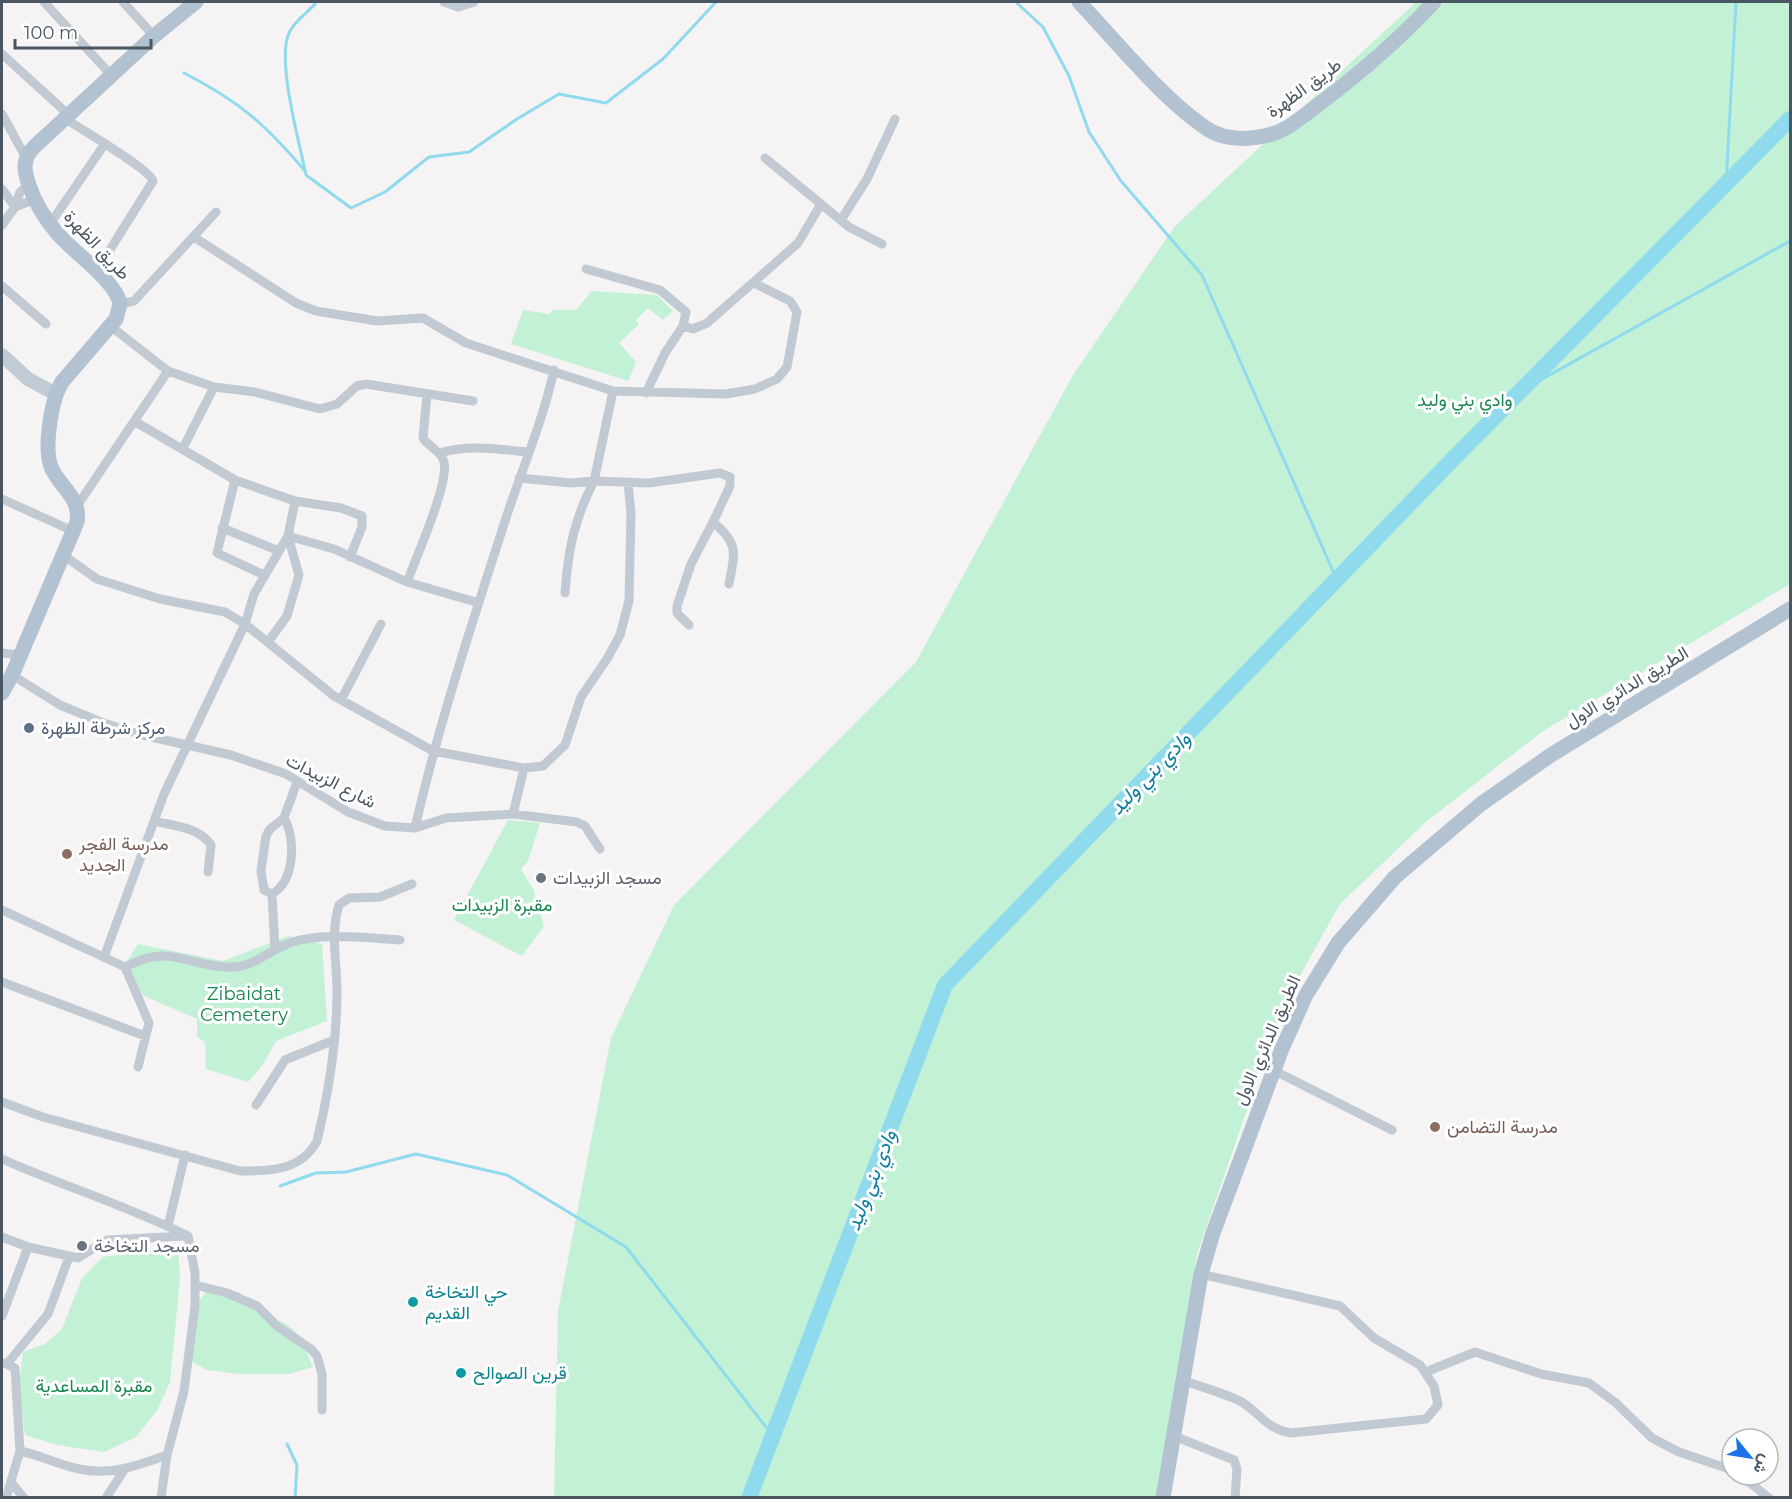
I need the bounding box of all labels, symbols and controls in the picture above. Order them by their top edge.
scale bar [15,12,152,50]
text: 100 m [24,22,78,44]
street label: طريق الظهرة [1262,53,1346,123]
street label: طريق الظهرة [59,206,135,284]
park label: وادي بني وليد [1417,389,1513,415]
street label: الطريق الدائري الاول [1562,642,1695,736]
place label: مركز شرطة الظهرة [41,717,165,739]
marker: مركز شرطة الظهرة [22,721,36,735]
water label: وادي بني وليد [1105,727,1199,823]
street label: شارع الزبيدات [282,749,380,814]
place label: مدرسة الفجر الجديد [78,833,169,876]
marker: مدرسة الفجر الجديد [60,847,74,861]
place label: مسجد الزبيدات [553,867,662,889]
marker: مسجد الزبيدات [534,871,548,885]
park label: مقبرة الزبيدات [452,894,552,916]
street label: الطريق الدائري الاول [1229,972,1309,1110]
park label: Zibaidat Cemetery [200,983,288,1026]
place label: مدرسة التضامن [1447,1116,1558,1138]
marker: مدرسة التضامن [1428,1120,1442,1134]
water label: وادي بني وليد [841,1126,906,1235]
place label: مسجد التخاخة [94,1235,200,1257]
marker: مسجد التخاخة [75,1239,89,1253]
place label: حي التخاخة القديم [425,1281,508,1325]
marker: حي التخاخة القديم [406,1295,420,1309]
place label: قرين الصوالح [473,1362,567,1385]
marker: قرين الصوالح [454,1366,468,1380]
park label: مقبرة المساعدية [36,1375,152,1397]
north arrow [1720,1427,1780,1487]
text: ش [1750,1451,1776,1477]

